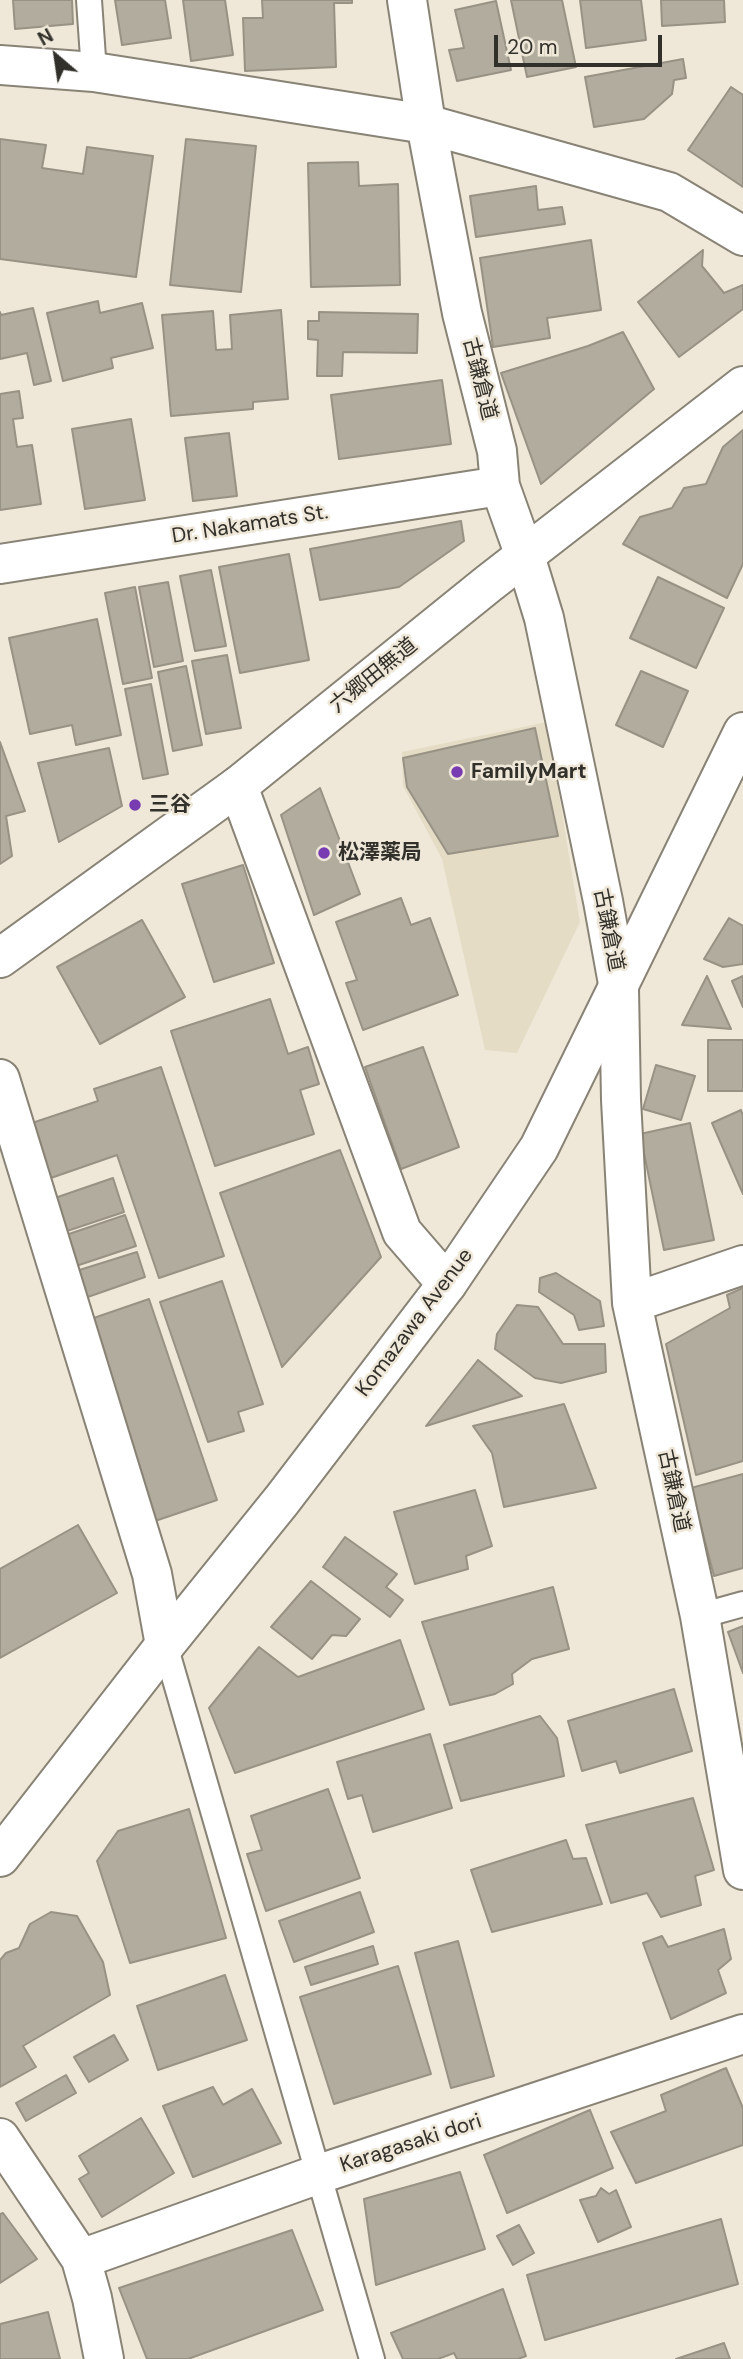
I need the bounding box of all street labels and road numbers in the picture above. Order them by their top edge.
street label: 古鎌倉道 [457,335,501,423]
street label: Dr. Nakamats St. [170,500,330,550]
street label: 六郷田無道 [325,633,423,719]
street label: 古鎌倉道 [588,886,628,974]
street label: Komazawa Avenue [351,1244,479,1402]
street label: 古鎌倉道 [652,1447,694,1535]
street label: Karagasaki dori [337,2109,485,2179]

